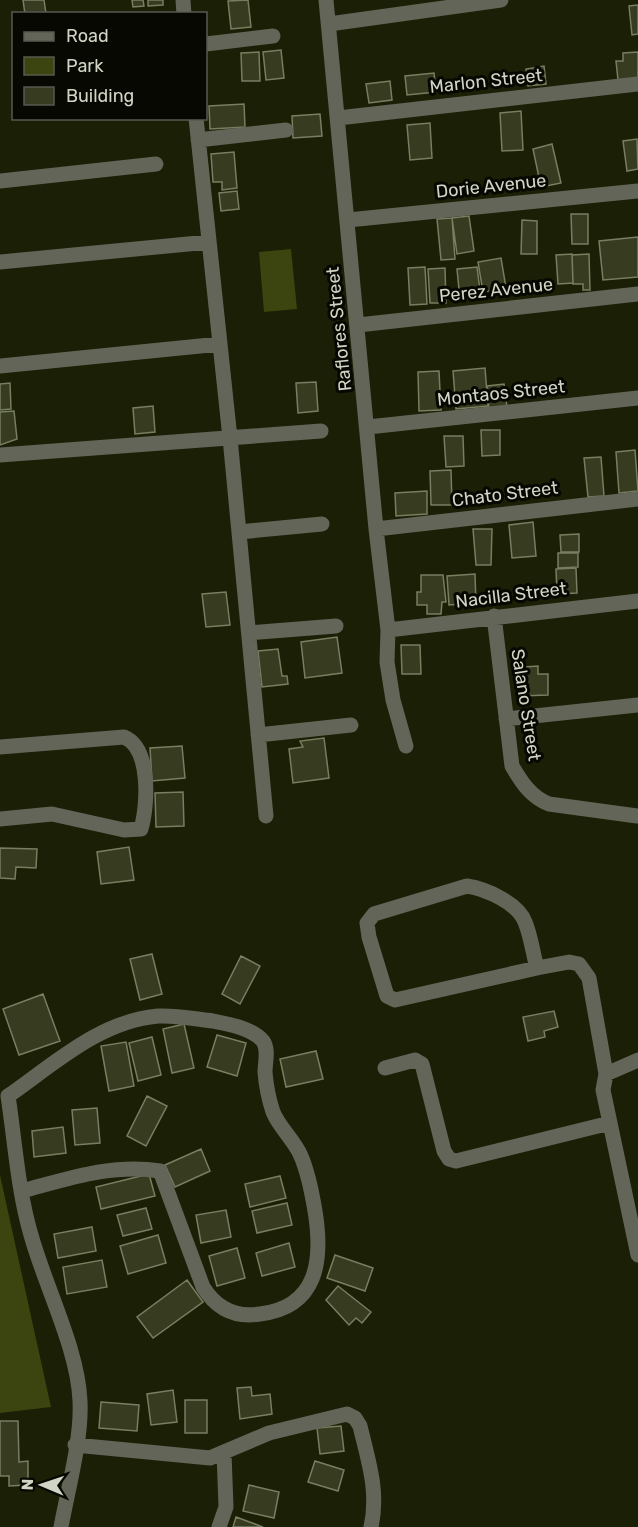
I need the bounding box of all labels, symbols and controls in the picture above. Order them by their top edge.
legend [12,12,207,120]
text: Road [66,25,109,47]
text: Park [66,55,104,77]
street label: Marlon Street [429,64,543,98]
text: Building [66,85,134,107]
street label: Dorie Avenue [435,169,547,203]
street label: Raflores Street [322,266,356,392]
street label: Perez Avenue [438,273,554,307]
street label: Montaos Street [436,375,566,411]
street label: Chato Street [451,477,559,511]
street label: Nacilla Street [454,577,568,613]
street label: Salano Street [506,647,546,763]
north arrow [12,1455,72,1515]
text: N [18,1478,37,1491]

